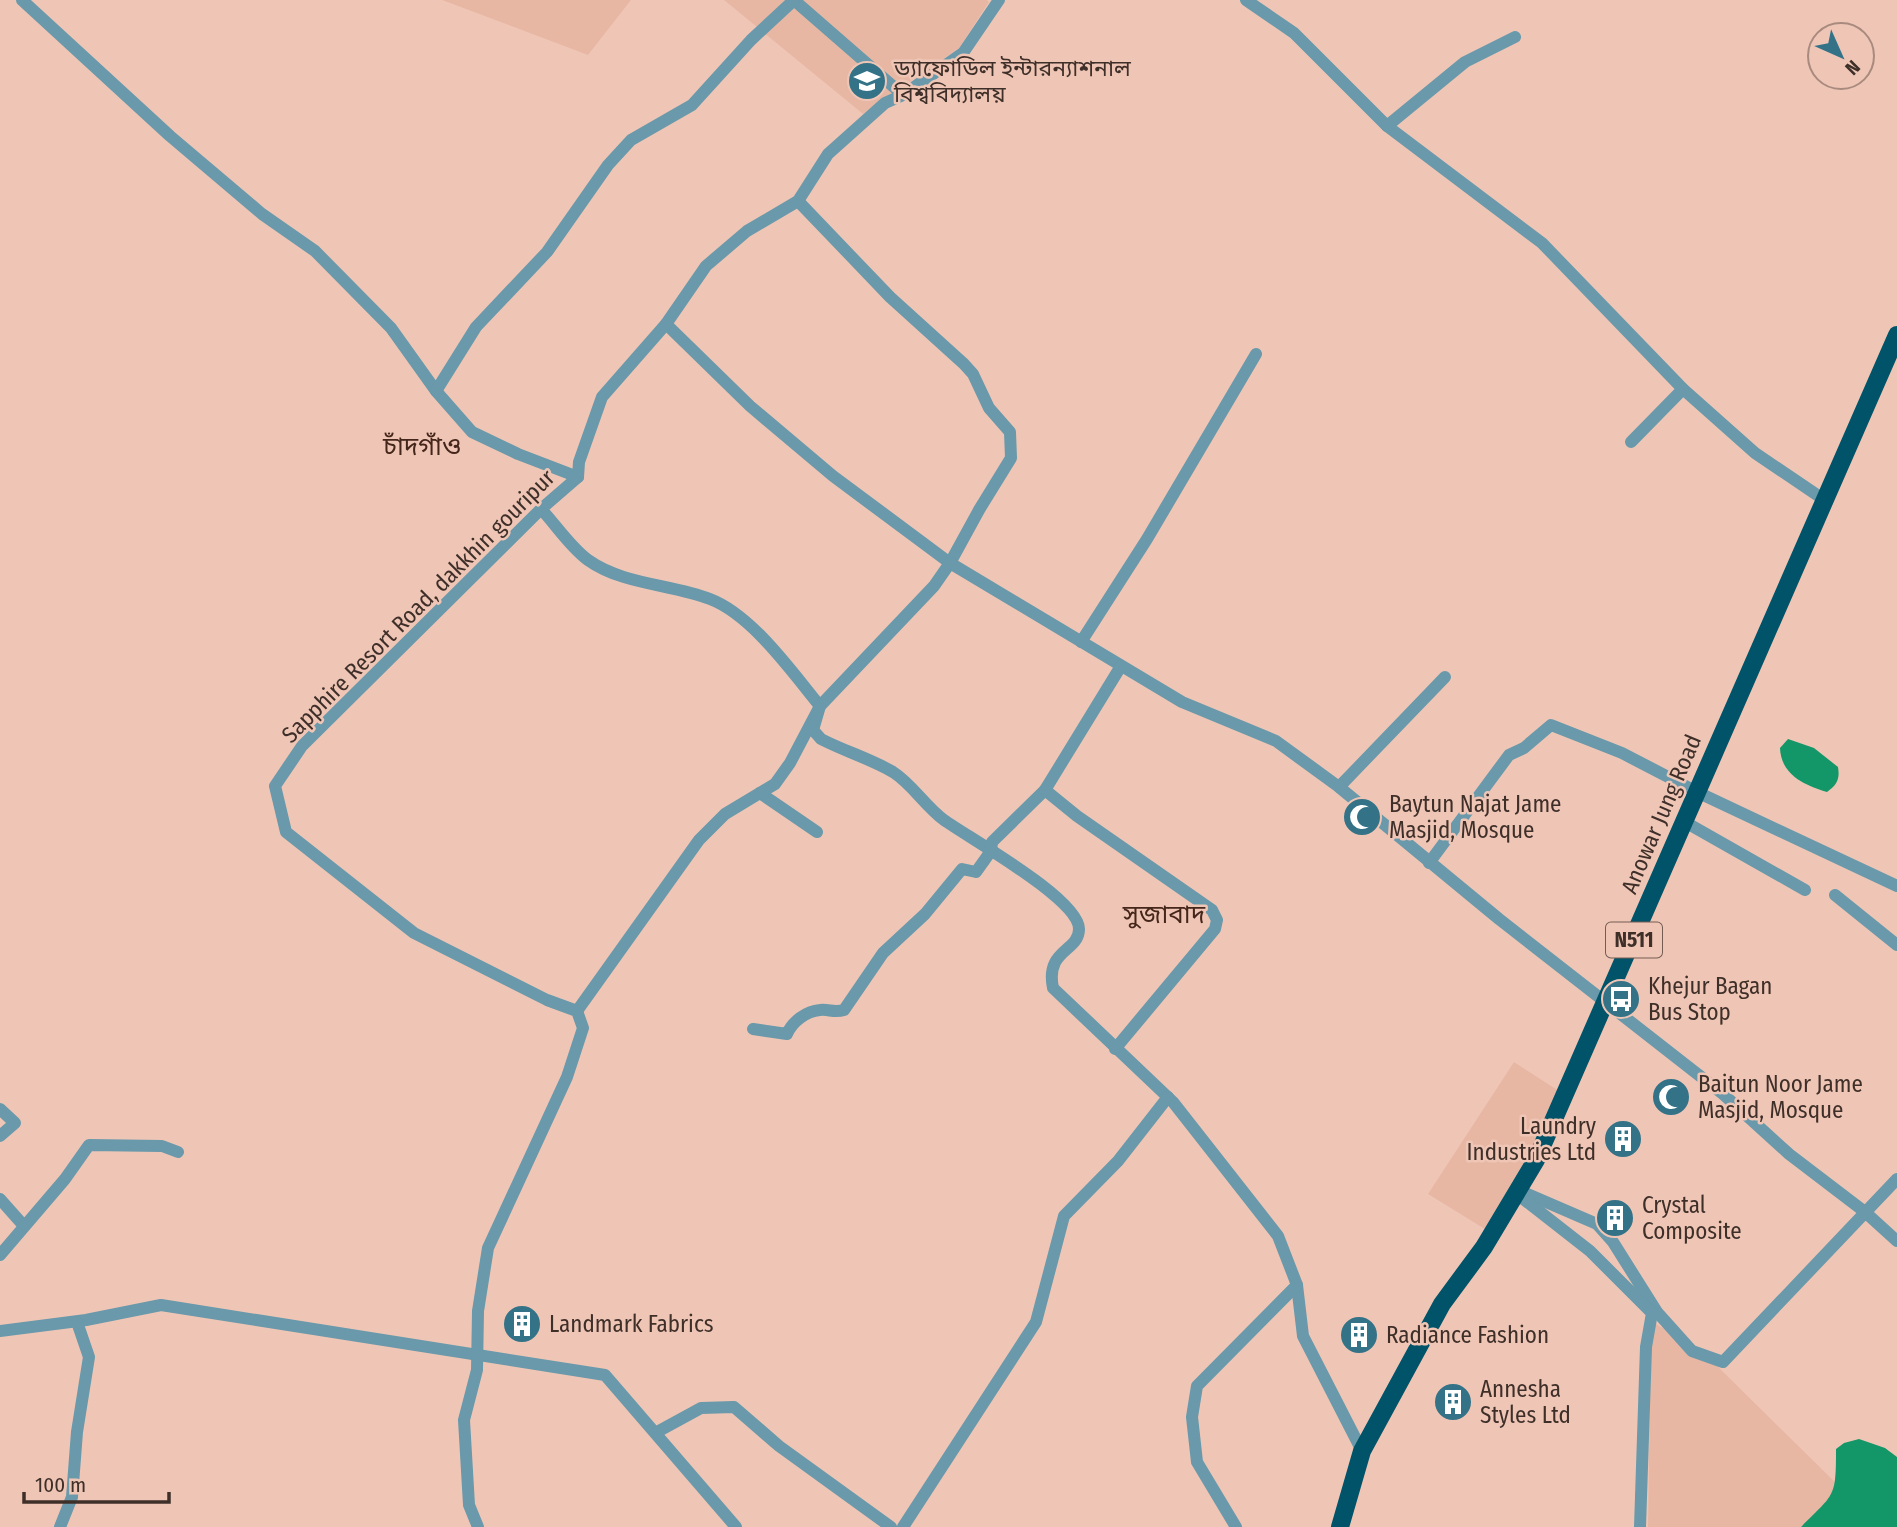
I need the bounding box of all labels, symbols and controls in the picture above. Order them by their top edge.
north arrow [1806,21,1876,91]
place label: ড্যাফোডিল ইন্টারন্যাশনাল বিশ্ববিদ্যালয় [893,54,1132,108]
text: N [1841,56,1865,80]
school or university icon: ড্যাফোডিল ইন্টারন্যাশনাল বিশ্ববিদ্যালয় [846,60,888,102]
district label: চাঁদগাঁও [382,431,461,462]
street label: Sapphire Resort Road, dakkhin gouripur [276,464,560,748]
street label: Anowar Jung Road [1615,730,1707,898]
place label: Baytun Najat Jame Masjid, Mosque [1389,790,1561,844]
mosque icon: Baytun Najat Jame Masjid, Mosque [1341,796,1383,838]
district label: সুজাবাদ [1122,899,1206,930]
road number: N511 [1606,922,1662,958]
place label: Khejur Bagan Bus Stop [1648,972,1772,1026]
bus stop icon: Khejur Bagan Bus Stop [1600,978,1642,1020]
place label: Baitun Noor Jame Masjid, Mosque [1698,1070,1863,1124]
mosque icon: Baitun Noor Jame Masjid, Mosque [1650,1076,1692,1118]
place label: Laundry Industries Ltd [1467,1112,1597,1166]
building icon: Laundry Industries Ltd [1602,1118,1644,1160]
place label: Crystal Composite [1642,1191,1742,1245]
building icon: Crystal Composite [1594,1197,1636,1239]
building icon: Landmark Fabrics [501,1303,543,1345]
place label: Landmark Fabrics [549,1310,714,1338]
building icon: Radiance Fashion [1338,1314,1380,1356]
place label: Radiance Fashion [1386,1321,1549,1349]
place label: Annesha Styles Ltd [1480,1375,1571,1429]
building icon: Annesha Styles Ltd [1432,1381,1474,1423]
scale bar [24,1460,170,1504]
text: 100 m [35,1472,86,1498]

